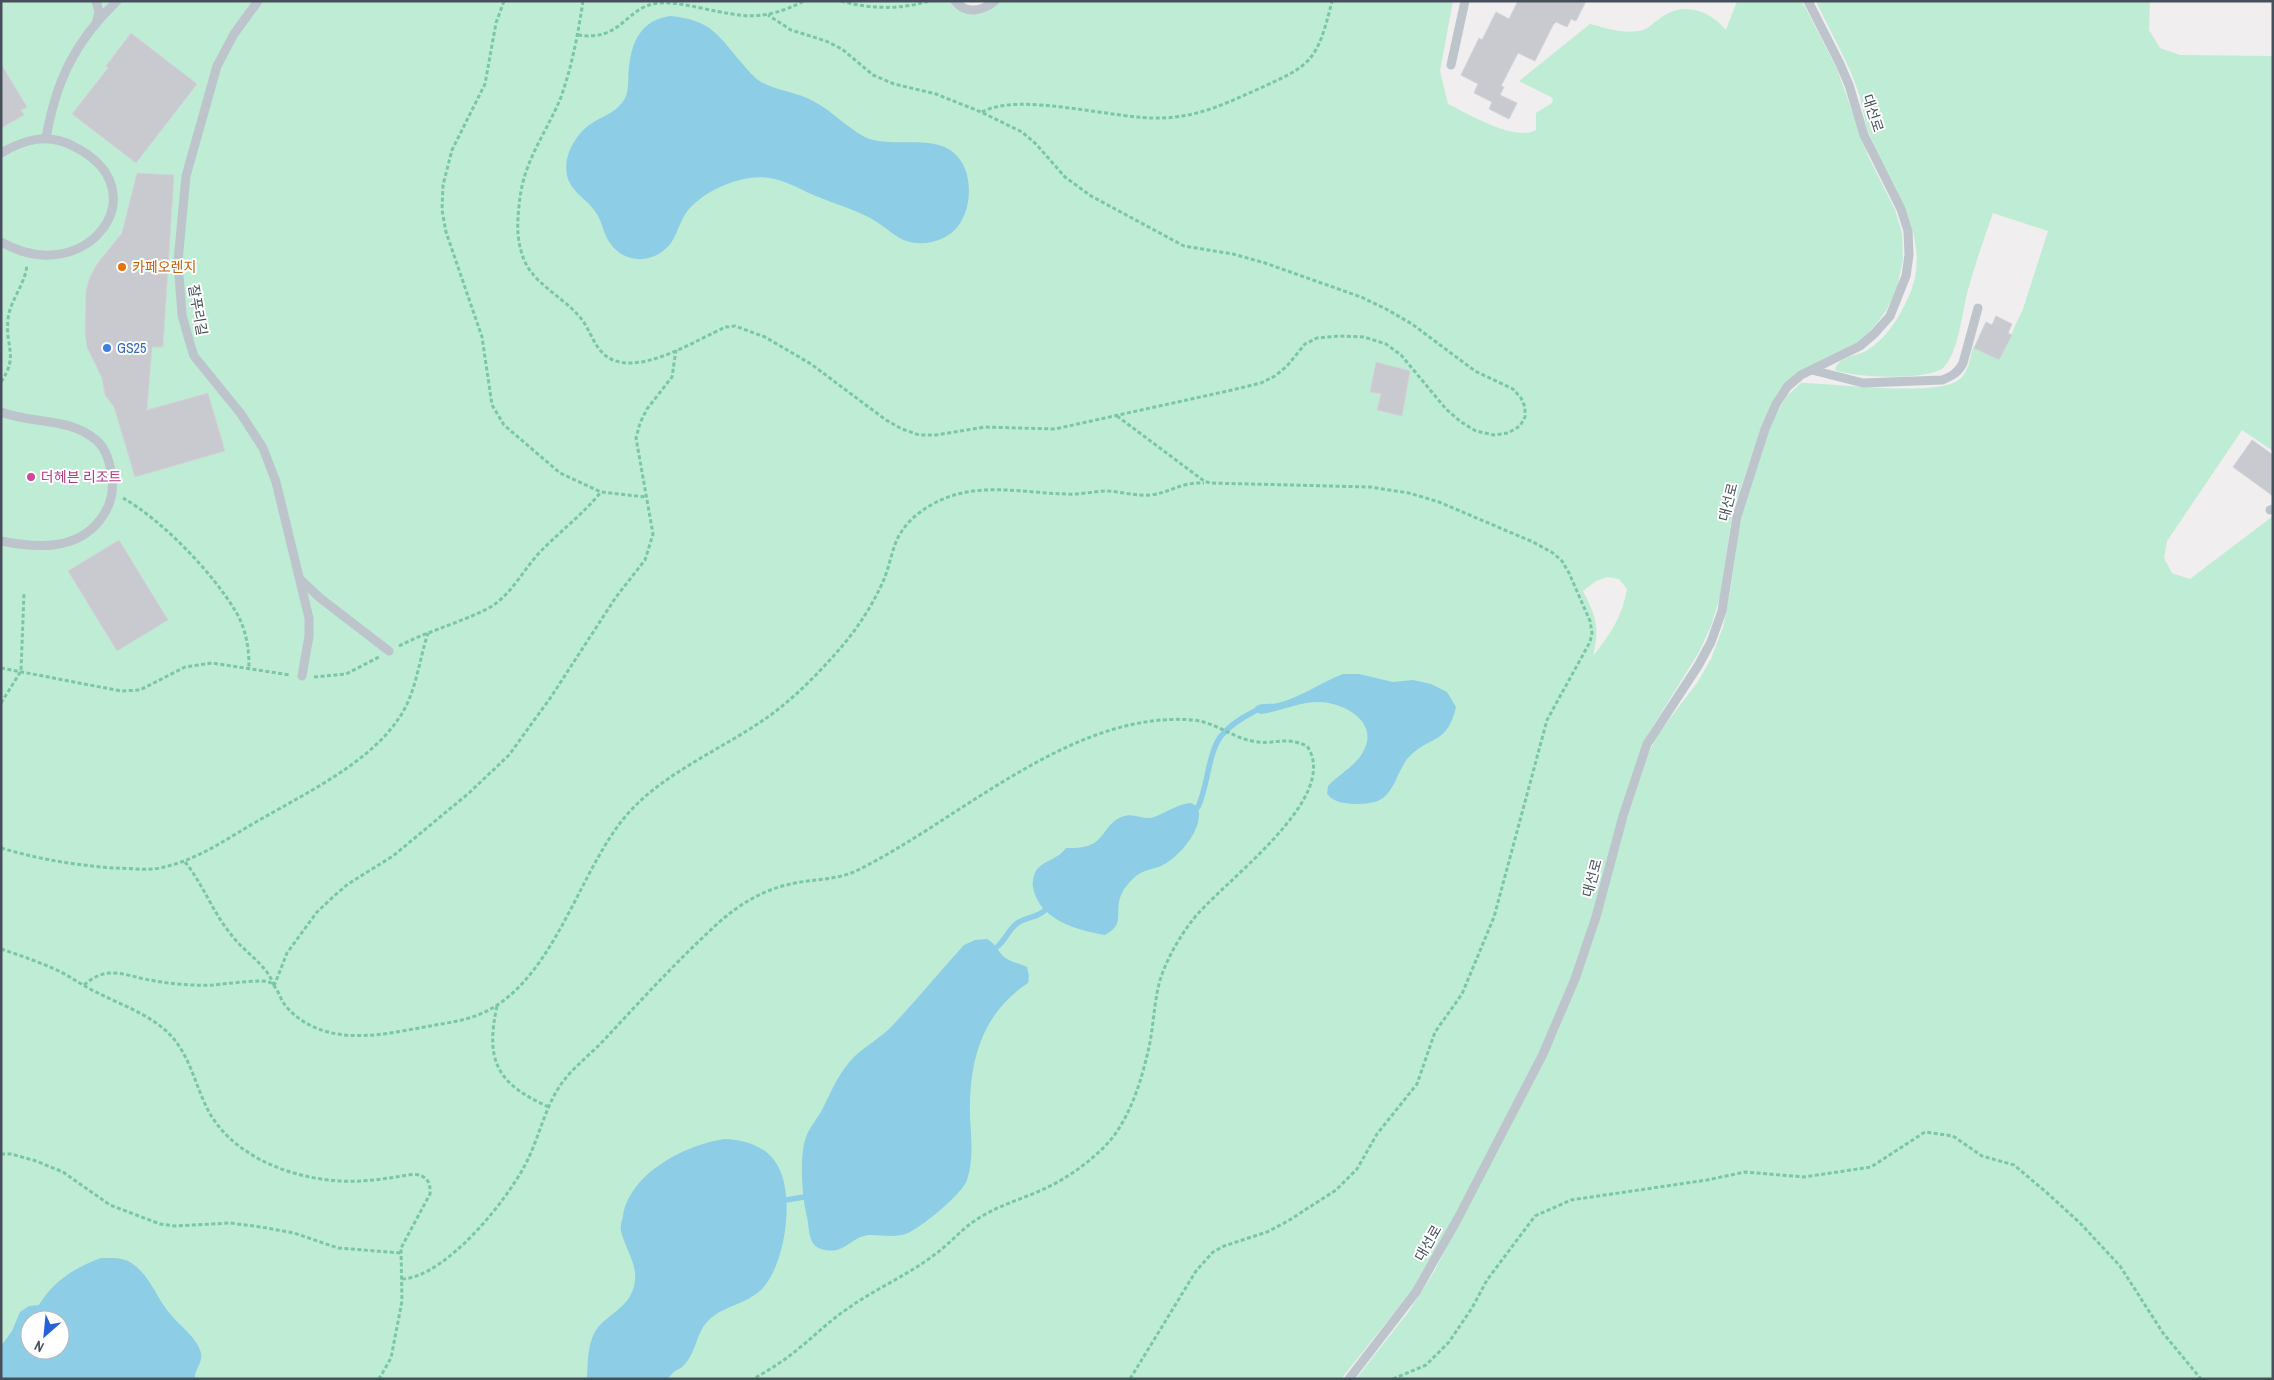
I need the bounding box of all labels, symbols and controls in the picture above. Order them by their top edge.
street label: 대선로 [1858,92,1888,134]
place label: 카페오렌지 [132,258,196,276]
marker: 카페오렌지 [116,261,128,273]
street label: 잘푸리길 [185,283,211,337]
place label: GS25 [117,339,146,357]
marker: GS25 [101,342,113,354]
place label: 더헤븐 리조트 [41,468,122,486]
marker: 더헤븐 리조트 [25,471,37,483]
street label: 대선로 [1715,481,1741,523]
street label: 대선로 [1578,857,1606,899]
street label: 대선로 [1411,1222,1446,1264]
north arrow [20,1310,70,1360]
text: N [31,1337,47,1356]

